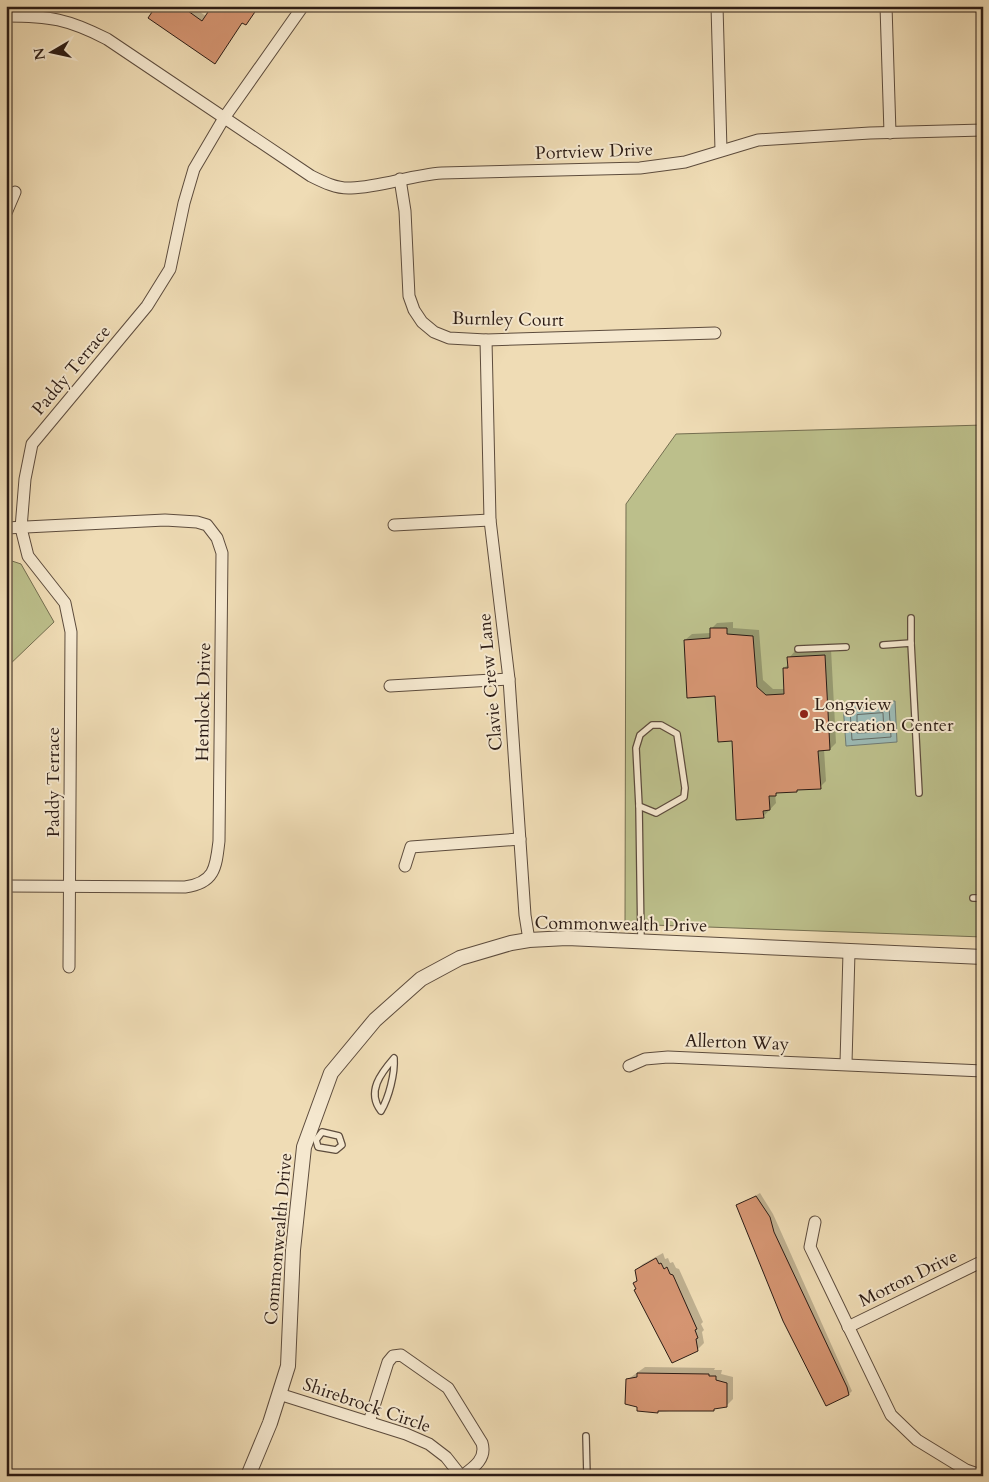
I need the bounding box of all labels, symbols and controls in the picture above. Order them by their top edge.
north arrow [28,28,78,78]
text: N [29,46,50,61]
street label: Portview Drive [535,137,653,166]
street label: Burnley Court [452,306,564,333]
street label: Paddy Terrace [26,320,117,421]
street label: Clavie Crew Lane [472,612,509,752]
street label: Hemlock Drive [190,642,217,762]
place label: Longview Recreation Center [814,692,954,738]
marker: Longview Recreation Center [798,708,810,720]
street label: Paddy Terrace [41,727,66,837]
street label: Commonwealth Drive [534,910,708,939]
street label: Allerton Way [684,1028,790,1057]
street label: Commonwealth Drive [259,1152,298,1326]
street label: Morton Drive [855,1244,962,1313]
street label: Shirebrock Circle [300,1372,434,1439]

